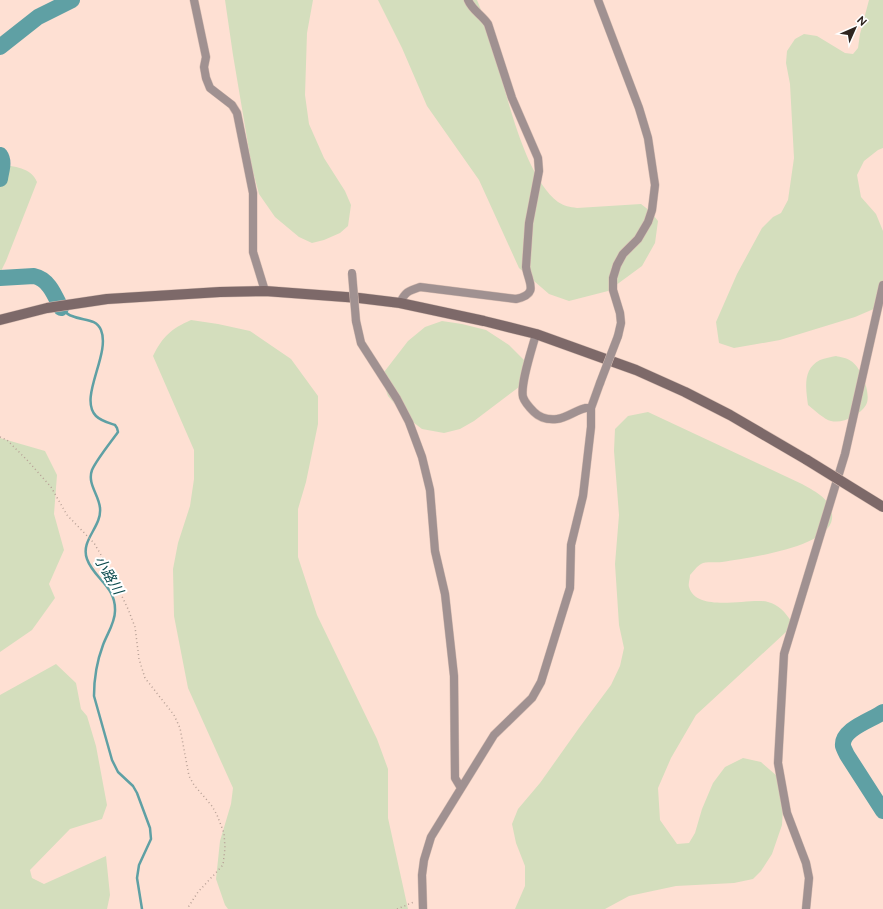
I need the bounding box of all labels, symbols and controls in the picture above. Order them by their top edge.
north arrow [835,8,875,48]
text: N [854,14,869,29]
water label: 小路川 [91,553,128,599]

